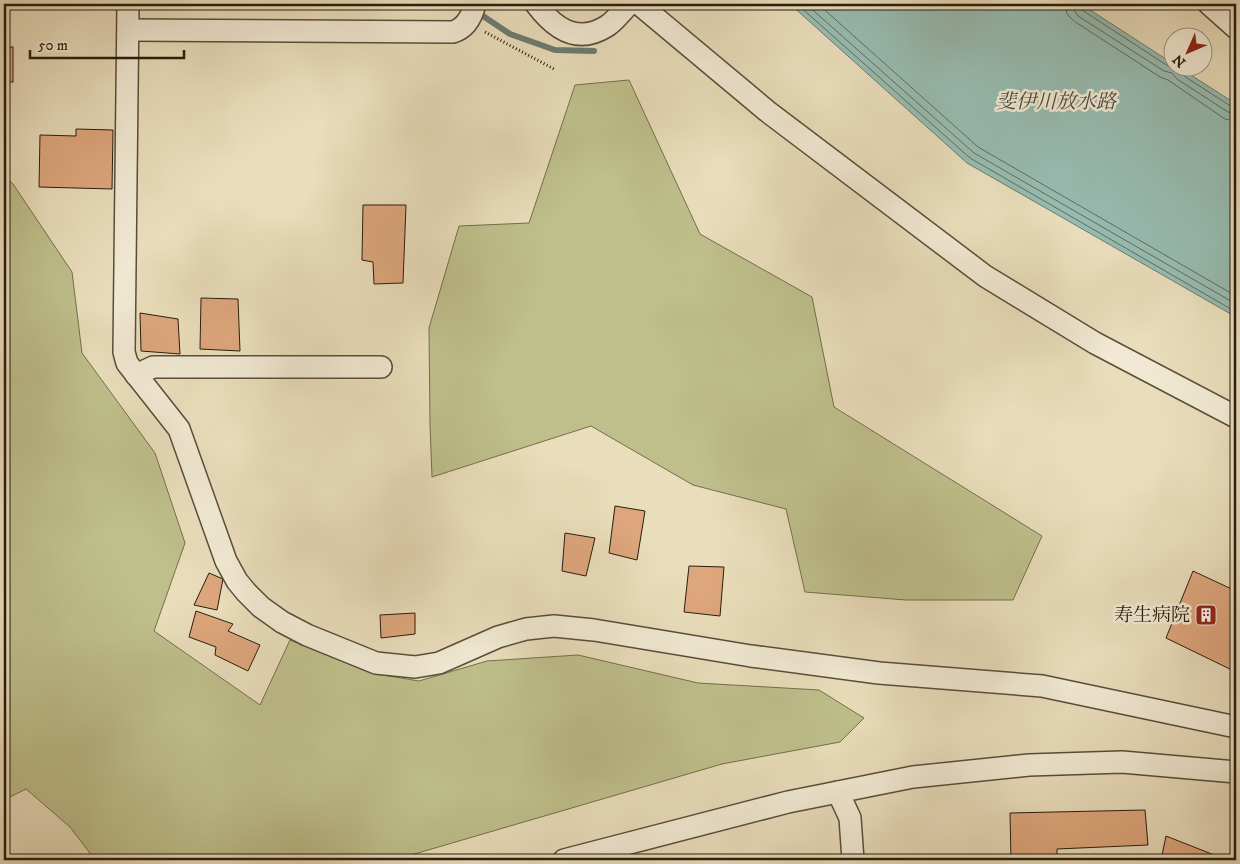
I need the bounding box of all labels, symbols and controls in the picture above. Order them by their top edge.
scale bar [30,28,184,60]
north arrow [1162,28,1212,78]
text: 50 m [38,36,68,55]
text: N [1169,50,1190,71]
water label: 斐伊川放水路 [996,90,1118,115]
building icon: 寿生病院 [1194,603,1218,627]
place label: 寿生病院 [1114,604,1190,627]

